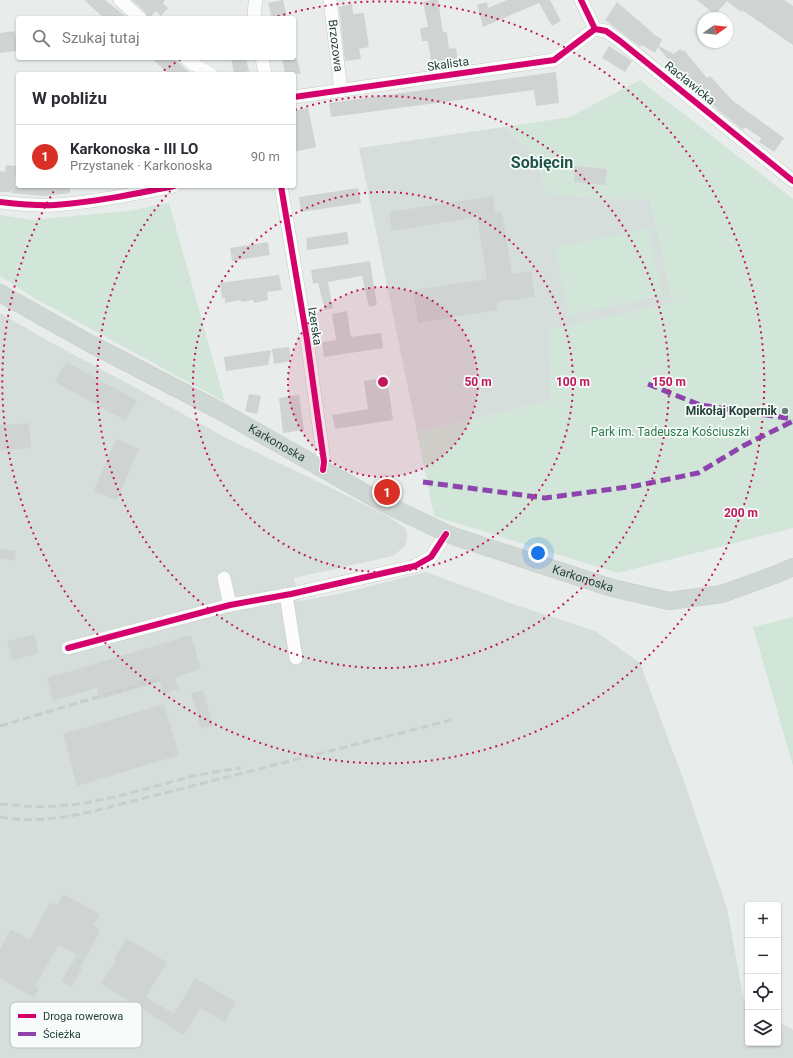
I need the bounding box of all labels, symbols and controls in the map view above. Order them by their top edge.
north arrow [697,12,733,48]
search box [16,16,296,60]
street label: Brzozowa [325,19,346,73]
icon: search [30,27,52,49]
text: Szukaj tutaj [62,29,140,47]
street label: Skalista [426,54,470,74]
street label: Racławicka [662,58,718,108]
text: W pobliżu [32,88,107,108]
text: Karkonoska - III LO [70,140,198,158]
text: 1 [41,149,49,164]
text: 90 m [251,149,280,164]
district label: Sobięcin [511,153,573,172]
text: Przystanek · Karkonoska [70,158,212,173]
street label: Izerska [305,306,325,346]
centre of rings [376,375,390,389]
text: 50 m [464,375,492,389]
text: 100 m [556,375,590,389]
text: 150 m [652,375,686,389]
place label: Mikołaj Kopernik [686,404,778,418]
marker: Mikołaj Kopernik [780,406,790,416]
street label: Karkonoska [246,421,308,465]
park label: Park im. Tadeusza Kościuszki [591,425,749,439]
pin: 1 [374,477,400,507]
text: 200 m [724,506,758,520]
your location [528,543,548,563]
street label: Karkonoska [551,562,615,595]
map controls [745,902,781,1046]
button: + [745,902,781,938]
button: − [745,938,781,974]
button: locate [745,974,781,1010]
legend [10,1002,142,1048]
text: Droga rowerowa [43,1010,123,1023]
button: layers [745,1010,781,1046]
text: Ścieżka [43,1028,81,1041]

